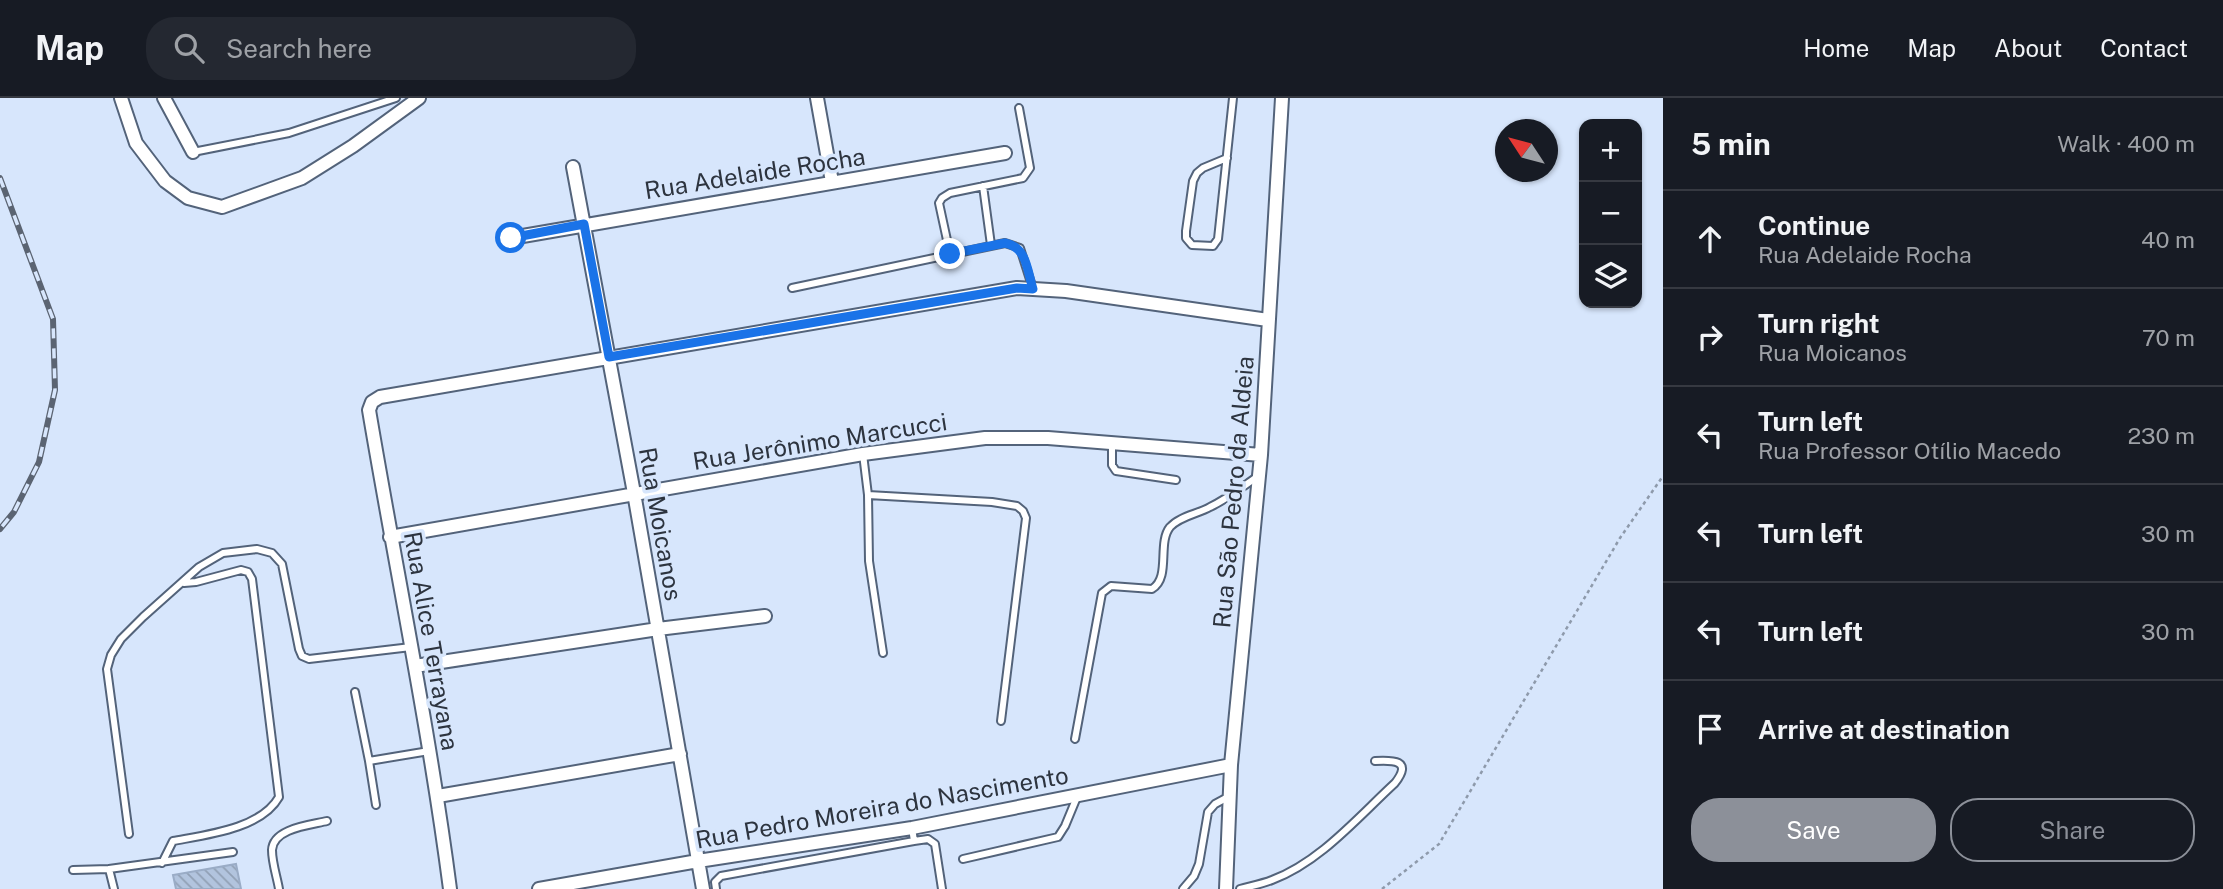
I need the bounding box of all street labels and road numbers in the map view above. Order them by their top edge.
street label: Rua Adelaide Rocha [643,142,867,204]
street label: Rua São Pedro da Aldeia [1207,355,1259,629]
street label: Rua Jerônimo Marcucci [691,407,949,475]
street label: Rua Moicanos [634,445,688,603]
street label: Rua Alice Terrayana [399,529,465,752]
street label: Rua Pedro Moreira do Nascimento [693,760,1070,854]

